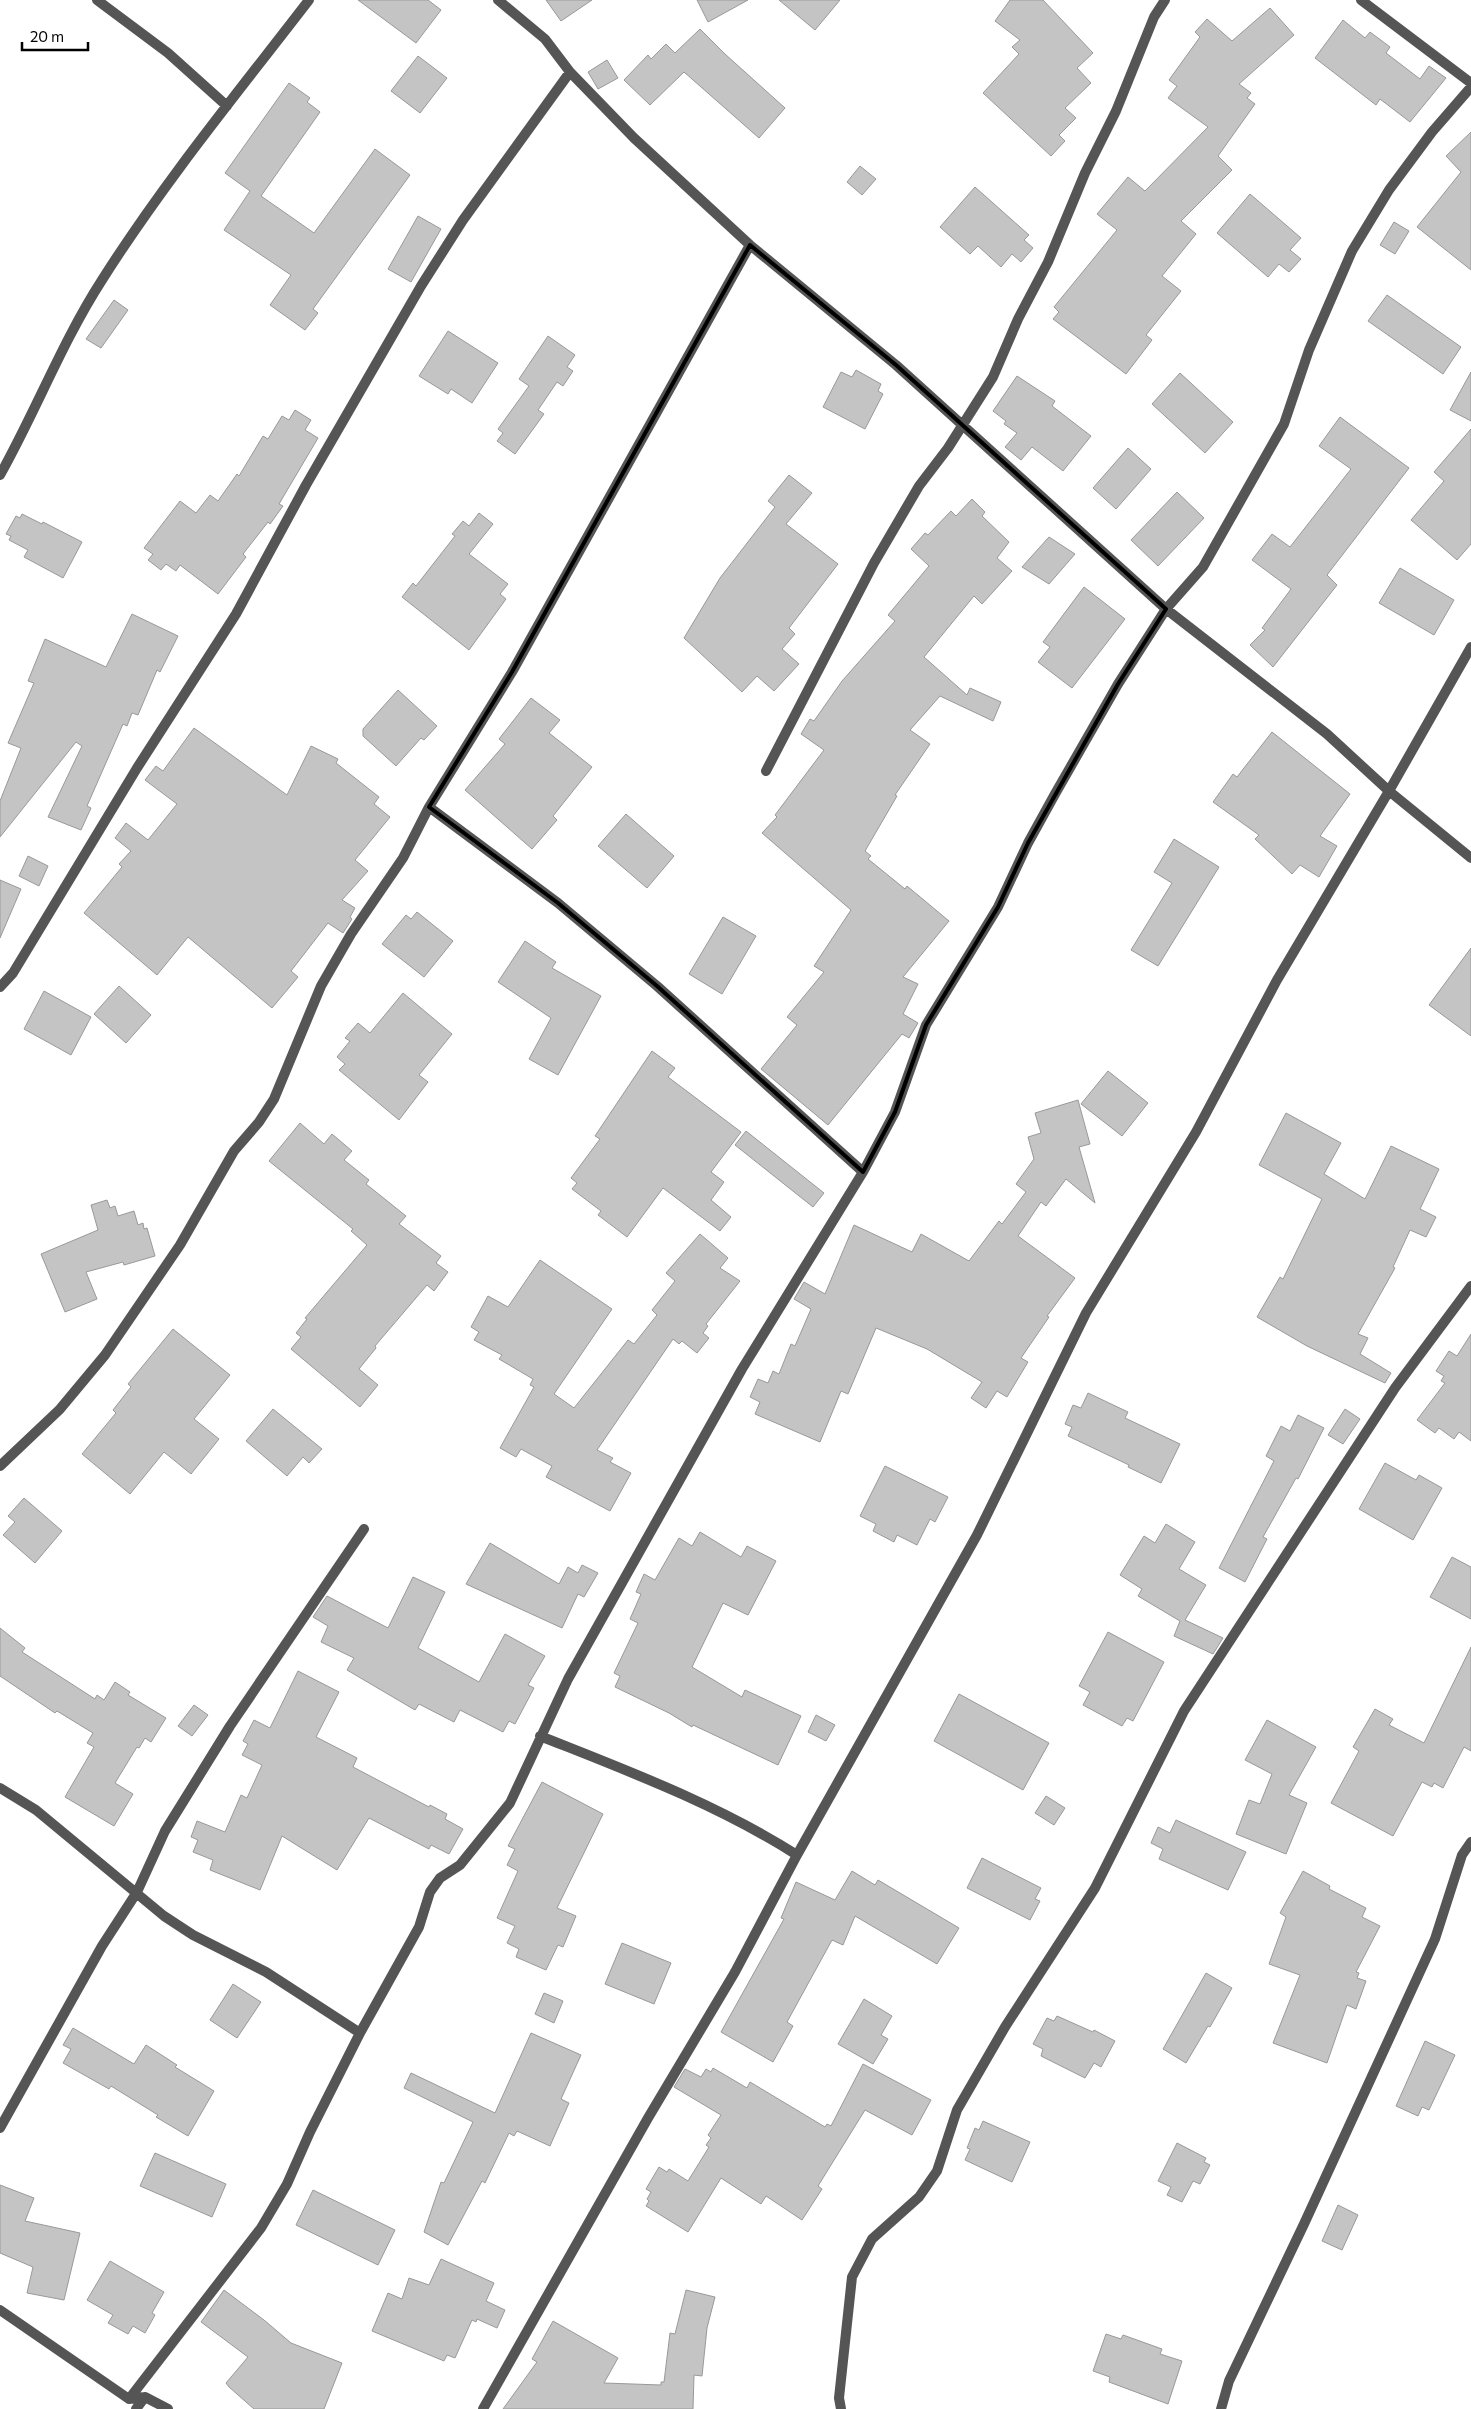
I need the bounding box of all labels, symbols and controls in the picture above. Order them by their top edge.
scale bar [22,20,89,52]
text: 20 m [30,27,64,45]

